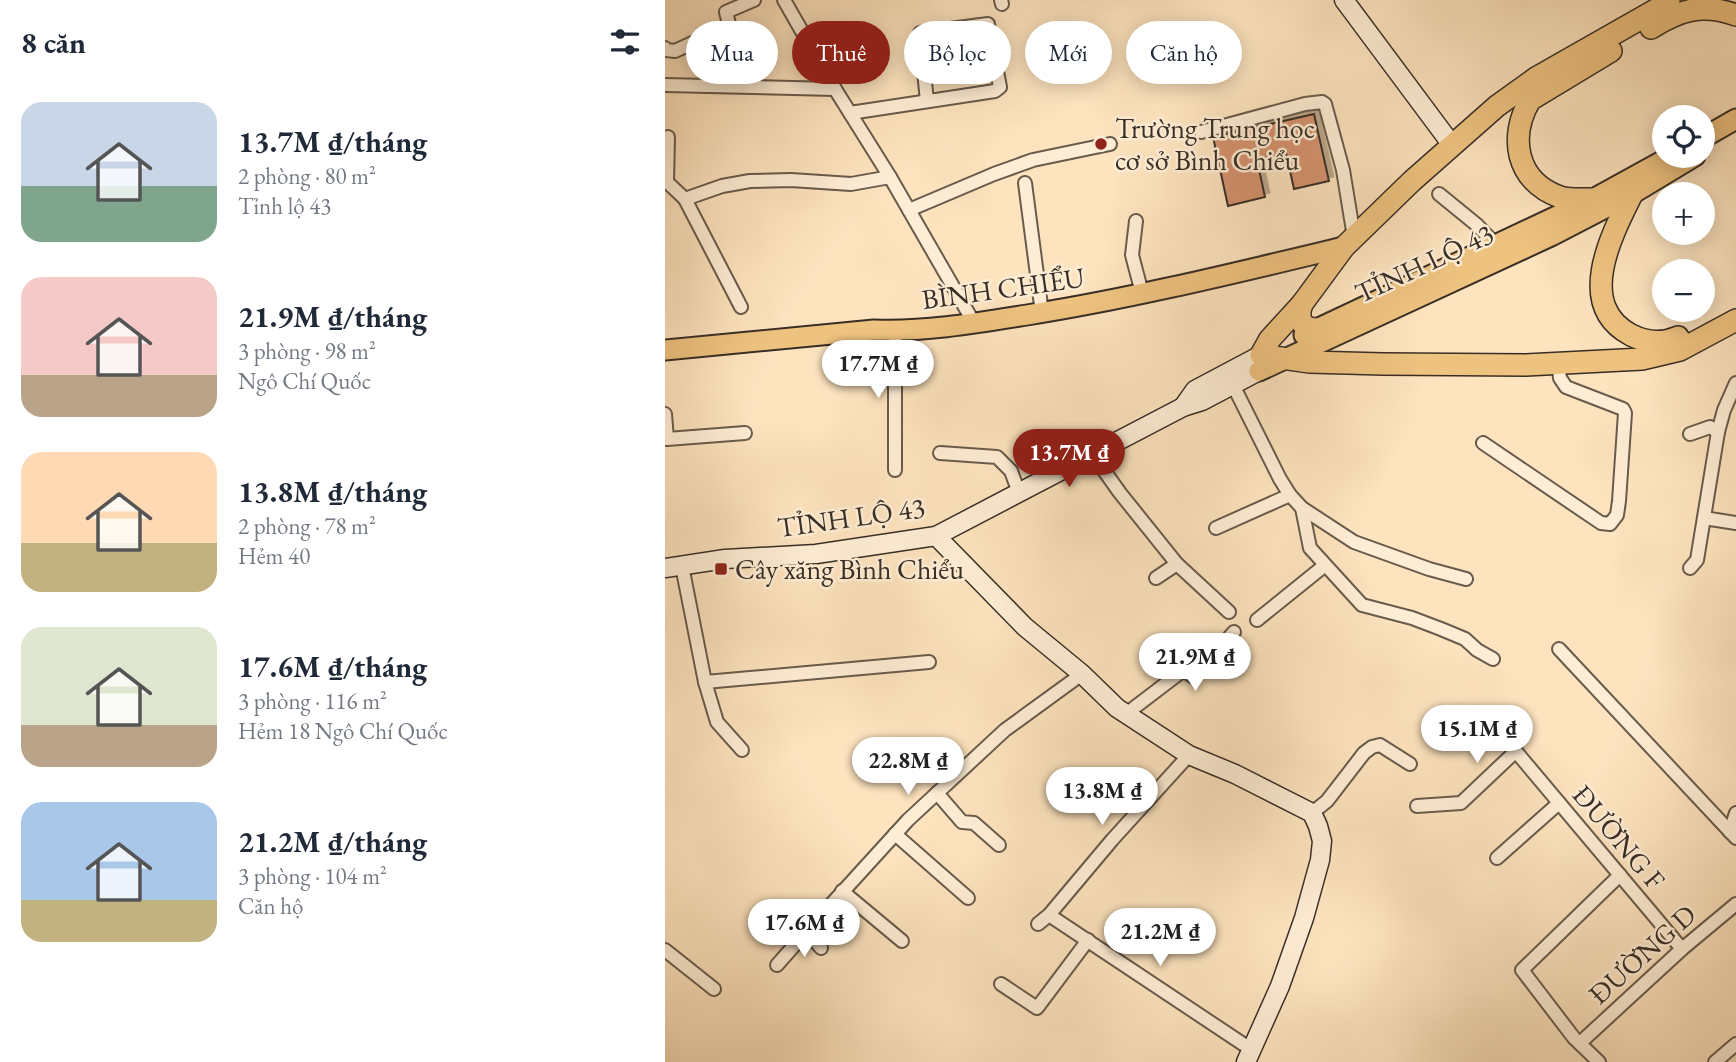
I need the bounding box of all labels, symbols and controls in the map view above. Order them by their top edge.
chip: Mua [686,21,778,84]
chip: Thuê [792,21,890,84]
chip: Bộ lọc [904,21,1011,84]
chip: Mới [1025,21,1112,84]
chip: Căn hộ [1126,21,1242,84]
text: 8 căn [21,23,86,62]
icon: filters [606,23,644,61]
map controls [1652,105,1715,322]
button: locate [1652,105,1715,168]
place label: Trường Trung học cơ sở Bình Chiểu [1115,110,1315,178]
text: 13.7M ₫/tháng [238,122,427,161]
icon: home [77,130,161,214]
marker: Trường Trung học cơ sở Bình Chiểu [1093,136,1109,152]
text: 2 phòng · 80 m² [238,161,376,191]
button: + [1652,182,1715,245]
text: Tỉnh lộ 43 [238,191,331,221]
street label: TỈNH LỘ 43 [1349,215,1499,311]
street label: BÌNH CHIỂU [919,259,1087,317]
button: − [1652,259,1715,322]
text: 21.9M ₫/tháng [238,297,427,336]
icon: home [77,305,161,389]
text: 3 phòng · 98 m² [238,336,376,366]
pin: 17.7M ₫ [813,340,943,400]
text: 17.7M ₫ [838,348,918,378]
text: Ngô Chí Quốc [238,366,371,396]
pin: 13.7M ₫ [1004,430,1134,489]
text: 13.7M ₫ [1029,437,1109,467]
text: 13.8M ₫/tháng [238,472,427,511]
icon: home [77,480,161,564]
street label: TỈNH LỘ 43 [775,489,927,545]
text: 2 phòng · 78 m² [238,511,376,541]
text: Hẻm 40 [238,541,310,571]
place label: Cây xăng Bình Chiểu [735,551,964,587]
marker: Cây xăng Bình Chiểu [713,561,729,577]
pin: 21.9M ₫ [1130,634,1260,693]
text: 21.9M ₫ [1155,641,1235,671]
text: 17.6M ₫/tháng [238,647,427,686]
icon: home [77,655,161,739]
text: 3 phòng · 116 m² [238,686,387,716]
pin: 15.1M ₫ [1412,706,1542,765]
text: 15.1M ₫ [1437,713,1517,743]
text: Hẻm 18 Ngô Chí Quốc [238,716,448,746]
pin: 22.8M ₫ [843,738,973,797]
text: 22.8M ₫ [868,745,948,775]
pin: 13.8M ₫ [1037,768,1167,827]
text: 13.8M ₫ [1062,775,1142,805]
street label: ĐƯỜNG F [1565,777,1673,897]
text: 21.2M ₫/tháng [238,822,427,861]
icon: home [77,830,161,914]
text: 3 phòng · 104 m² [238,861,387,891]
text: Căn hộ [238,891,303,921]
street label: ĐƯỜNG D [1581,896,1703,1012]
pin: 17.6M ₫ [739,900,869,959]
text: 17.6M ₫ [764,907,844,937]
pin: 21.2M ₫ [1095,908,1225,968]
text: 21.2M ₫ [1120,916,1200,946]

